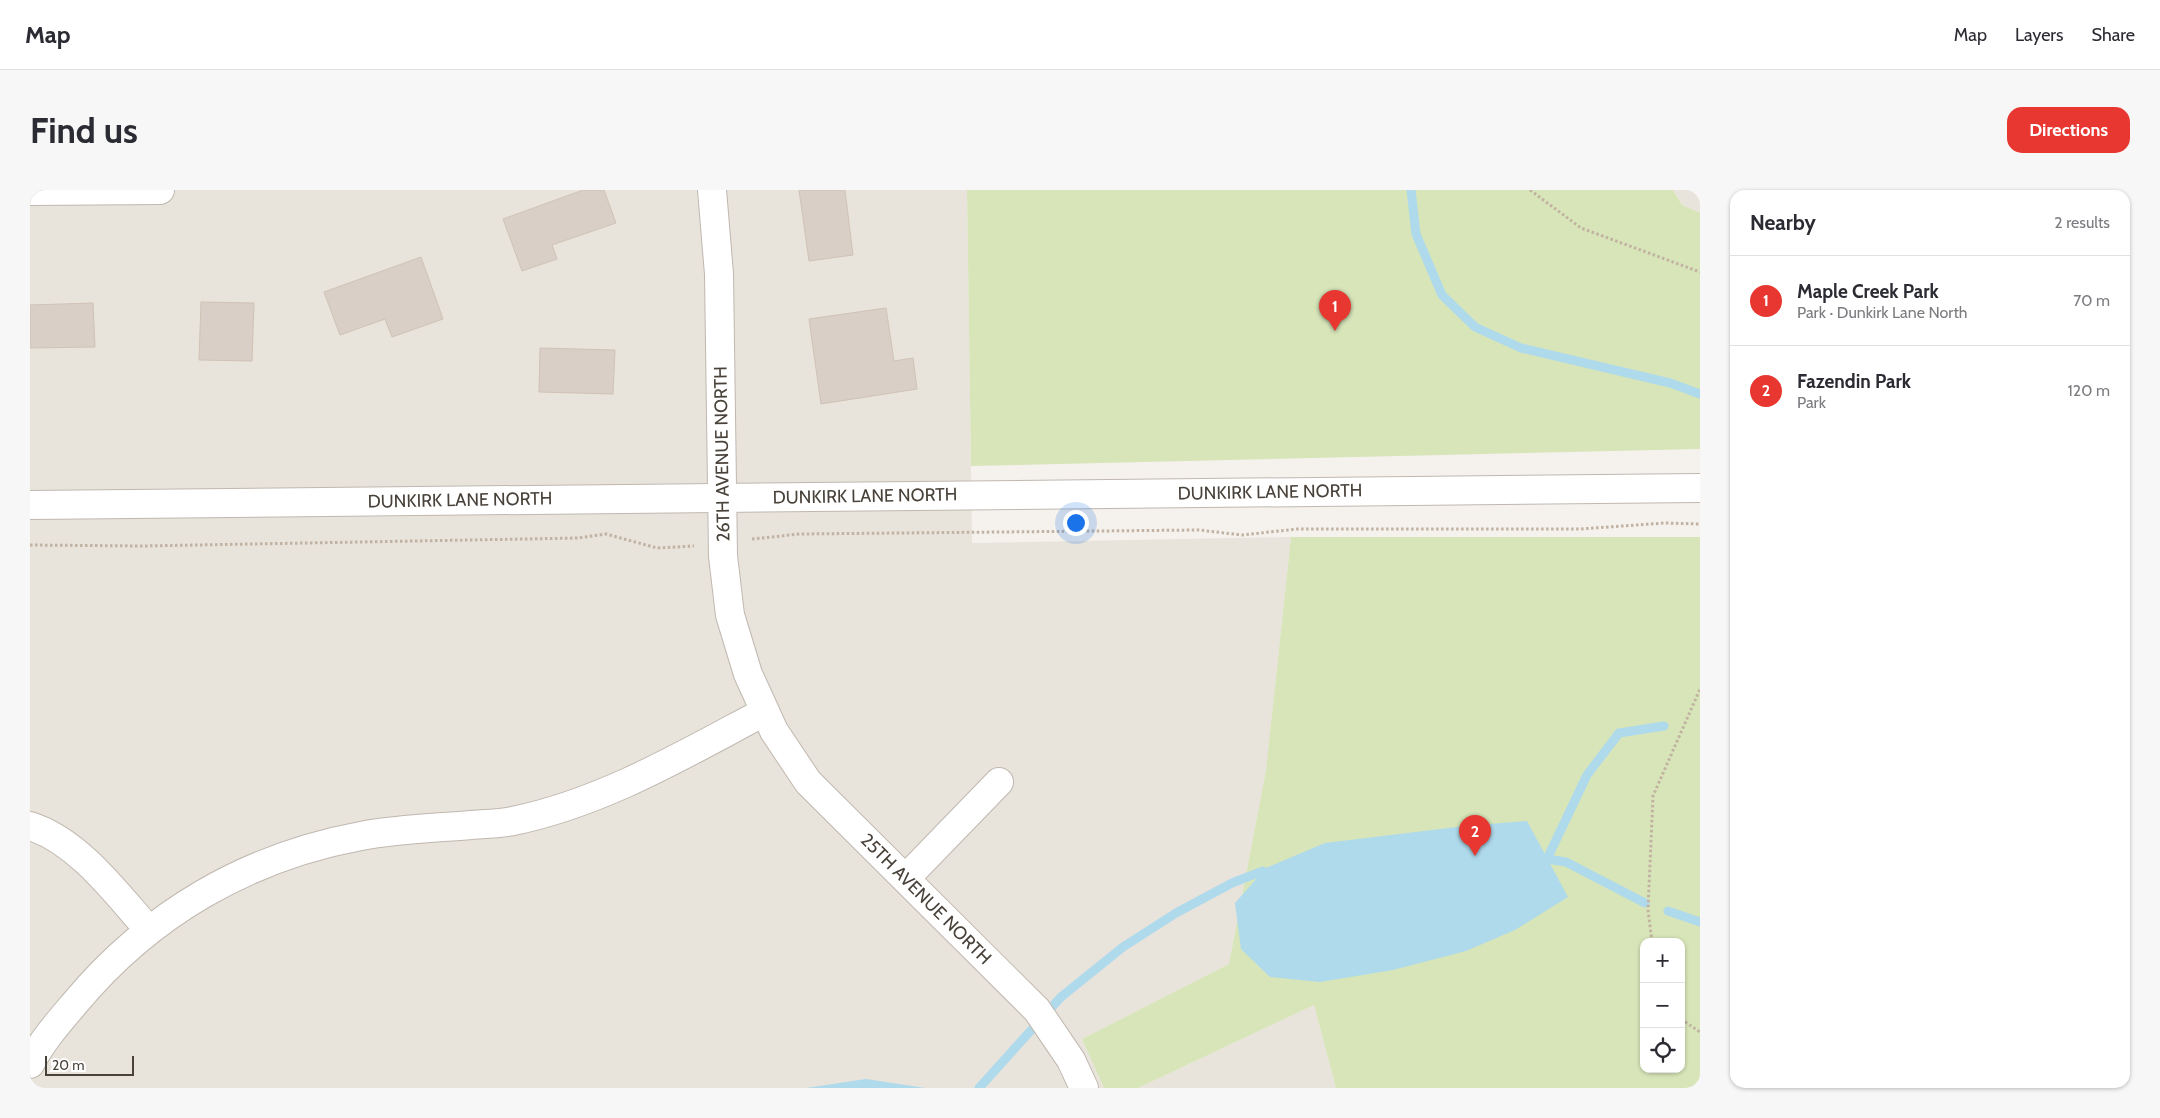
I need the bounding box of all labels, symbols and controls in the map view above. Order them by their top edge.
text: Map [25,20,71,49]
text: Map [1954,24,1987,46]
text: Layers [2015,24,2064,46]
text: Share [2092,24,2135,46]
button: Directions [2007,107,2130,153]
text: Find us [30,109,138,152]
text: Nearby [1750,210,1816,235]
text: 2 results [2054,213,2110,232]
text: Maple Creek Park [1797,280,1939,303]
pin: 1 [1319,290,1351,331]
text: 1 [1763,291,1769,310]
text: 70 m [2073,291,2110,310]
text: Park · Dunkirk Lane North [1797,303,1967,322]
street label: 26TH AVENUE NORTH [709,366,735,542]
text: Fazendin Park [1797,370,1911,393]
text: 2 [1762,381,1770,400]
text: 120 m [2068,381,2110,400]
text: Park [1797,393,1826,412]
street label: DUNKIRK LANE NORTH [1177,479,1363,505]
street label: DUNKIRK LANE NORTH [772,483,958,509]
street label: DUNKIRK LANE NORTH [367,487,553,513]
your location [1063,510,1089,536]
pin: 2 [1459,815,1491,856]
street label: 25TH AVENUE NORTH [856,829,996,969]
map controls [1640,938,1685,1073]
button: + [1640,938,1685,983]
button: − [1640,983,1685,1028]
button: locate [1640,1028,1685,1073]
scale bar [45,1053,134,1076]
text: 20 m [52,1056,85,1074]

